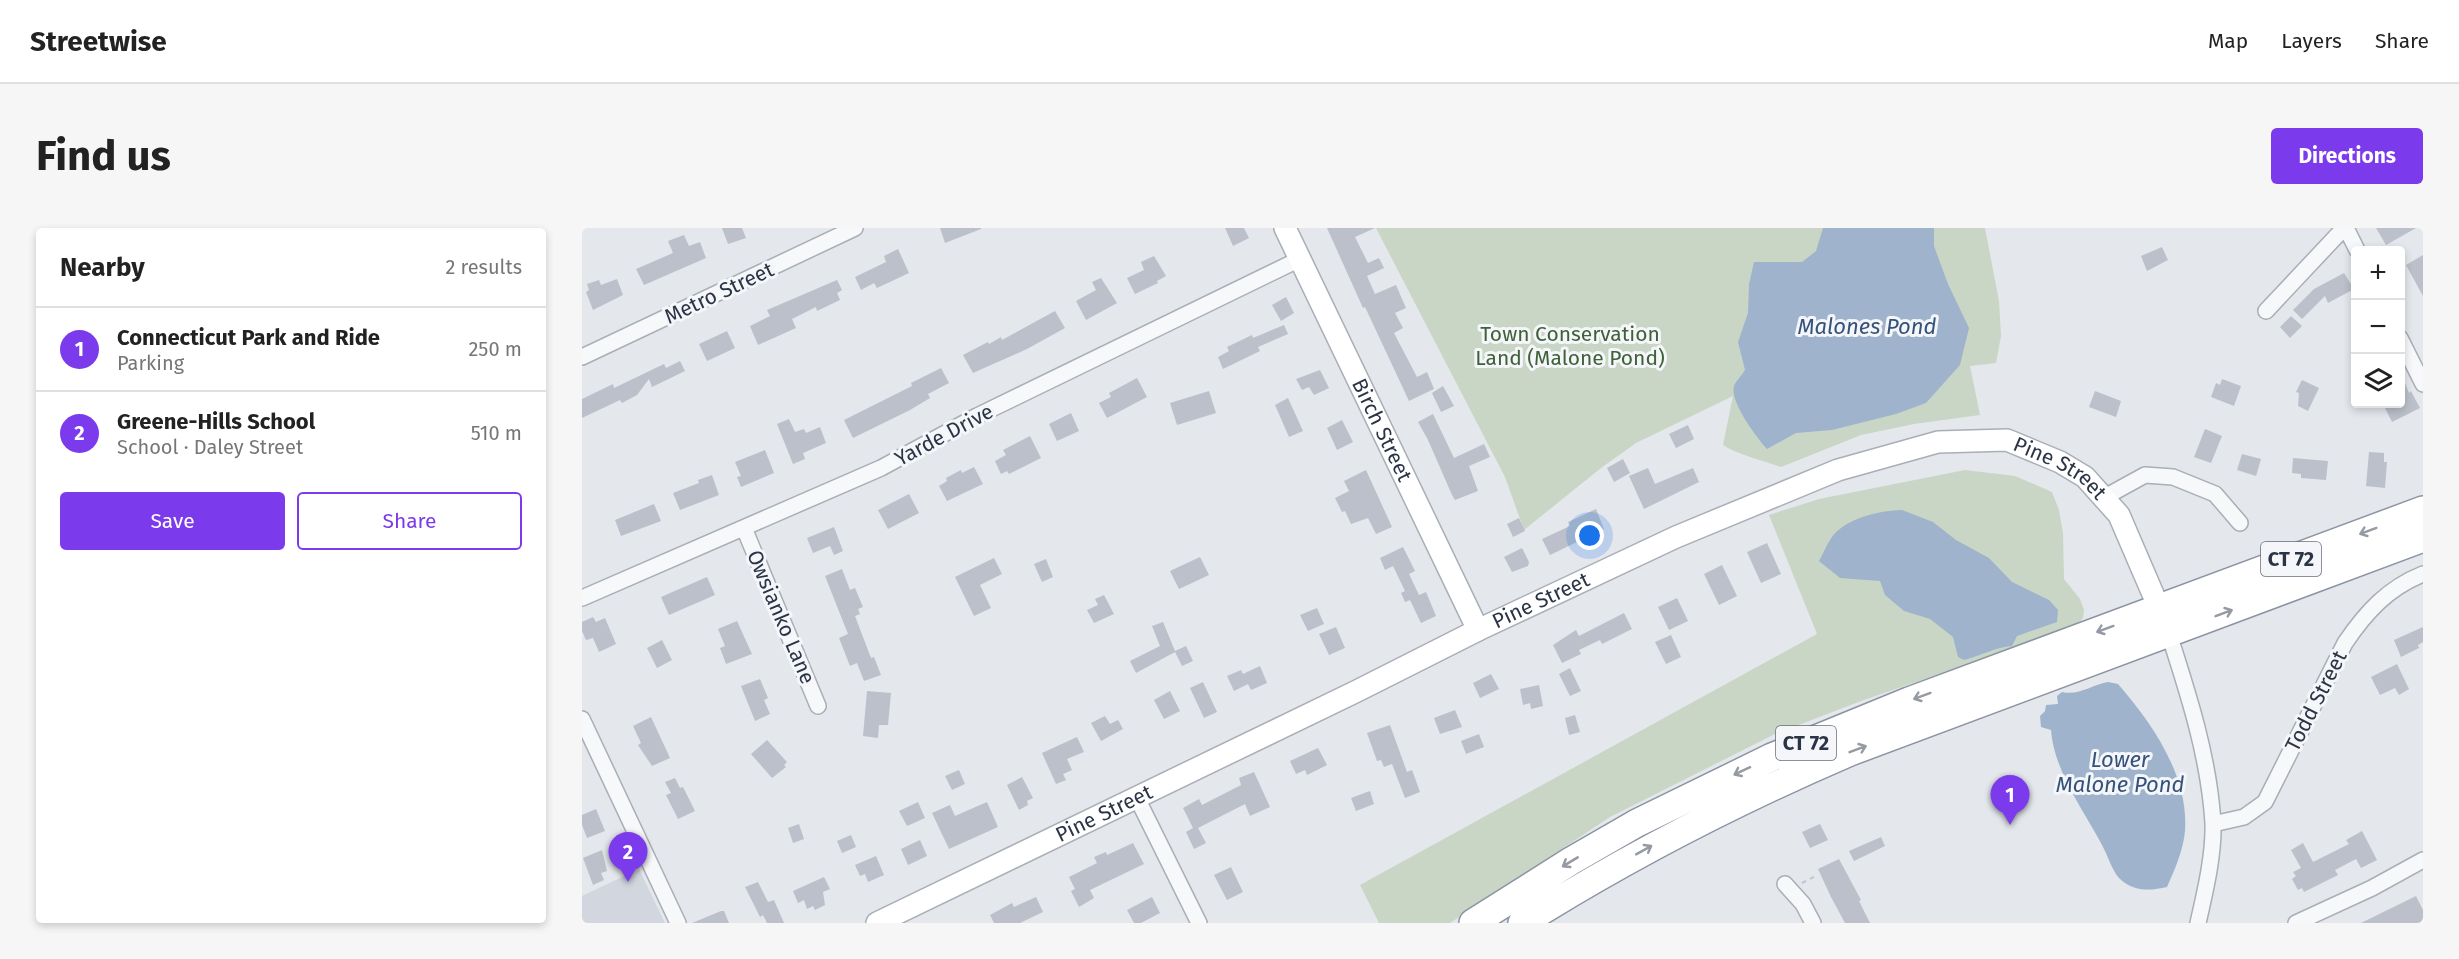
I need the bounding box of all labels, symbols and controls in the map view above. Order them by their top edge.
text: Streetwise [30,25,167,58]
text: Map [2208,28,2248,54]
text: Layers [2281,28,2342,54]
text: Share [2375,28,2429,54]
button: Directions [2271,128,2423,184]
text: Find us [36,131,171,181]
map controls [2351,246,2405,408]
button: + [2351,246,2405,300]
text: Nearby [60,252,145,283]
text: 2 results [445,255,522,279]
street label: Metro Street [660,256,778,330]
button: − [2351,300,2405,354]
water label: Malones Pond [1798,313,1936,340]
park label: Town Conservation Land (Malone Pond) [1475,321,1665,371]
text: Connecticut Park and Ride [117,324,380,351]
text: 1 [75,337,84,361]
text: 250 m [468,337,522,361]
text: Parking [117,351,184,375]
button: layers [2351,354,2405,408]
street label: Birch Street [1346,374,1418,486]
street label: Yarde Drive [890,398,998,472]
text: Greene-Hills School [117,408,315,435]
text: 2 [74,421,85,445]
text: 510 m [471,421,522,445]
street label: Pine Street [2010,431,2112,505]
text: School · Daley Street [117,435,303,459]
button: Save [60,492,285,550]
button: Share [297,492,522,550]
your location [1575,521,1604,550]
one-way arrow [2359,526,2378,537]
road number: CT 72 [2261,542,2321,576]
street label: Owsianko Lane [741,546,821,688]
street label: Pine Street [1488,566,1594,634]
one-way arrow [2214,607,2233,618]
one-way arrow [2096,624,2115,635]
street label: Todd Street [2280,646,2353,756]
one-way arrow [1913,692,1932,703]
road number: CT 72 [1776,726,1836,760]
one-way arrow [1849,743,1867,754]
water label: Lower Malone Pond [2056,746,2184,798]
one-way arrow [1734,766,1752,778]
pin: 1 [1990,776,2030,825]
street label: Pine Street [1051,779,1157,848]
pin: 2 [608,832,648,882]
one-way arrow [1635,844,1652,856]
one-way arrow [1562,856,1579,868]

